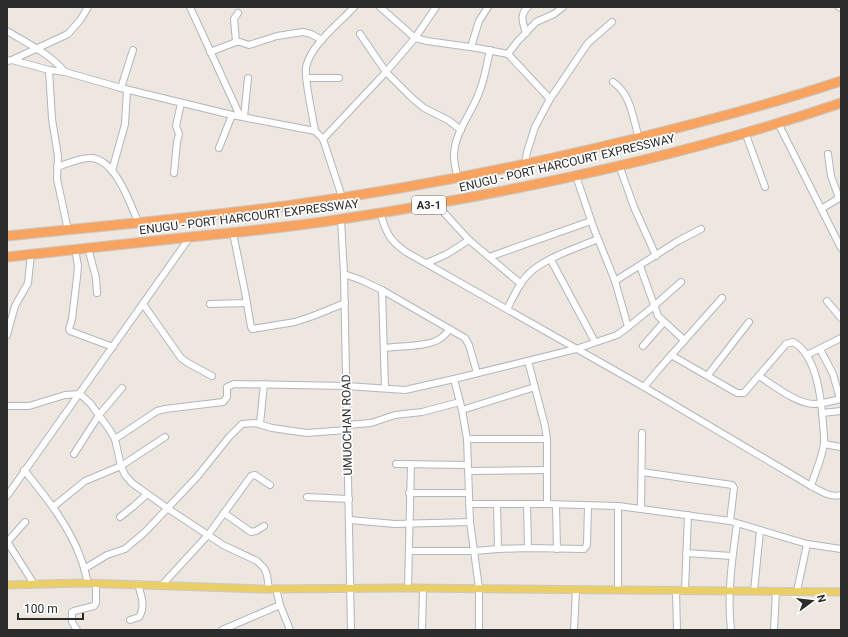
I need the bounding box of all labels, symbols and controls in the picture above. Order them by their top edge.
street label: ENUGU - PORT HARCOURT EXPRESSWAY [458,131,677,195]
street label: ENUGU - PORT HARCOURT EXPRESSWAY [139,196,360,237]
road number: A3-1 [412,196,446,214]
street label: UMUOCHAN ROAD [339,374,355,476]
north arrow [792,581,832,621]
text: N [814,593,829,604]
scale bar [18,595,83,621]
text: 100 m [24,602,58,616]

